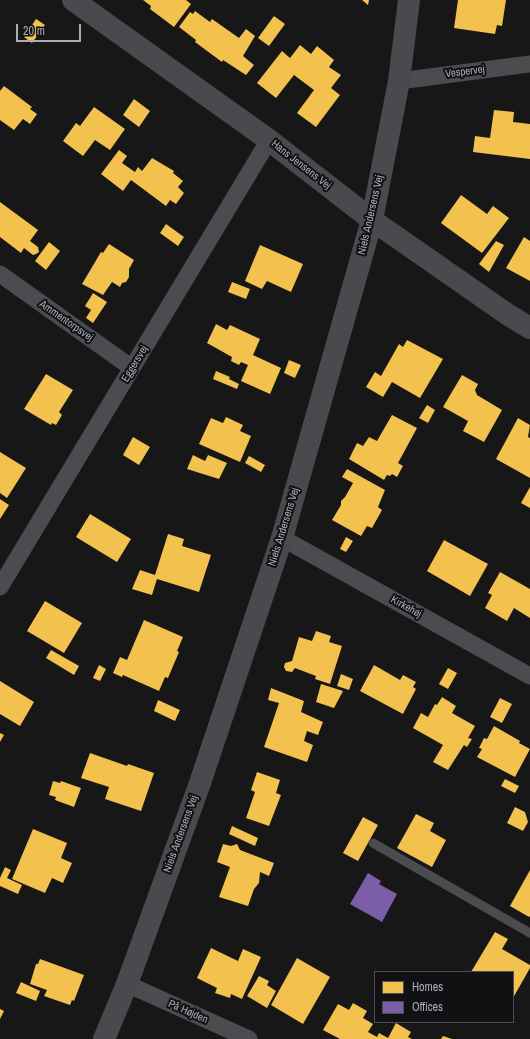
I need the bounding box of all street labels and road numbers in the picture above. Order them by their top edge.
street label: Vespervej [445,63,485,81]
street label: Hans Jensens Vej [268,138,334,192]
street label: Niels Andersens Vej [355,174,387,256]
street label: Ammentorpsvej [37,298,95,344]
street label: Eggersvej [119,343,151,385]
street label: Niels Andersens Vej [266,486,302,568]
street label: Kirkehøj [388,593,424,621]
street label: Niels Andersens Vej [161,794,201,874]
street label: På Højden [166,997,210,1027]

